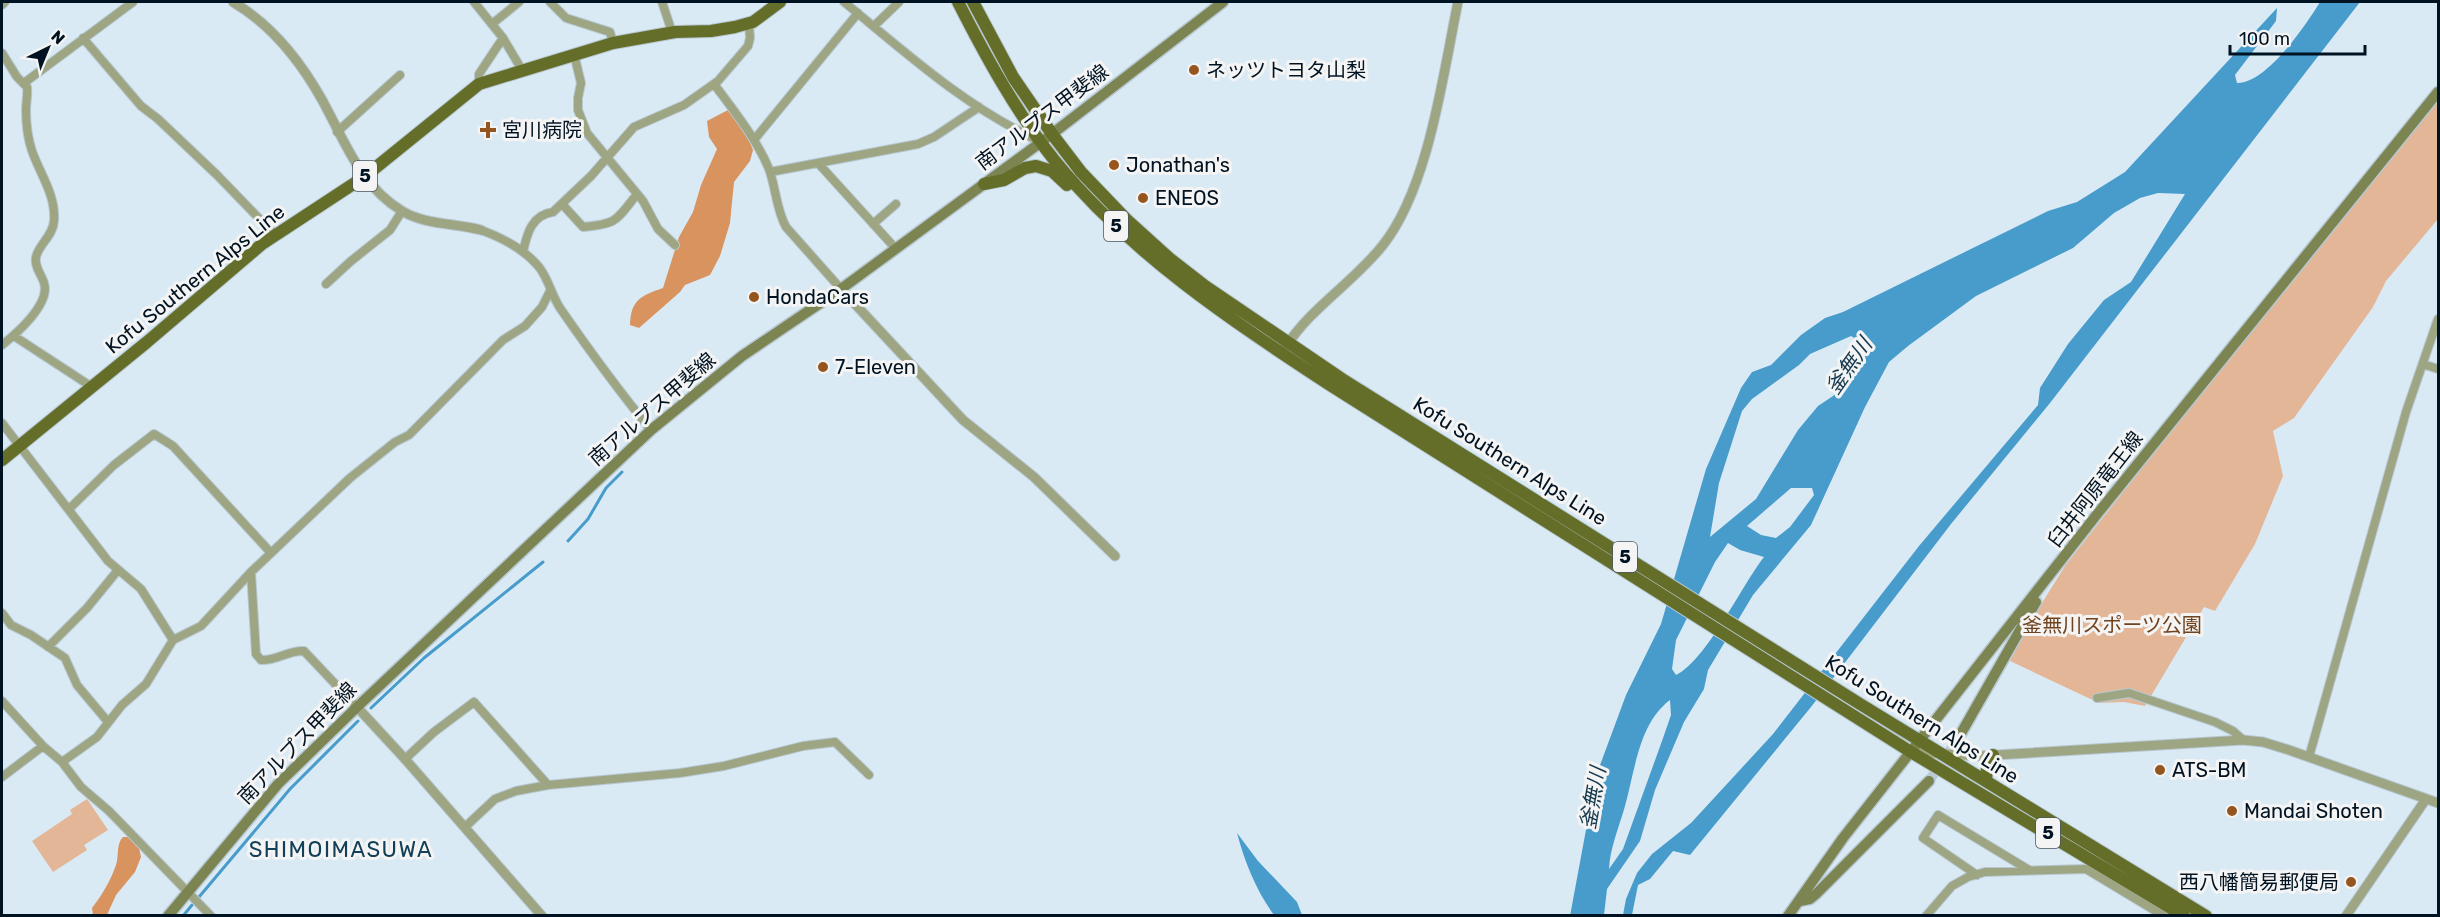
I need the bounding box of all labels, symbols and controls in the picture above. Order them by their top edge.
north arrow [18,18,78,78]
scale bar [2230,18,2365,56]
text: N [47,27,69,48]
text: 100 m [2239,28,2290,50]
place label: ネッツトヨタ山梨 [1206,58,1366,82]
street label: 南アルプス甲斐線 [971,59,1113,175]
marker: ネッツトヨタ山梨 [1187,63,1201,77]
place label: 宮川病院 [502,118,582,142]
marker: 宮川病院 [479,121,497,139]
place label: Jonathan's [1126,153,1230,177]
marker: Jonathan's [1107,158,1121,172]
road number: 5 [353,161,377,191]
place label: ENEOS [1155,186,1219,210]
marker: ENEOS [1136,191,1150,205]
street label: Kofu Southern Alps Line [101,199,289,359]
road number: 5 [1104,211,1128,241]
place label: HondaCars [766,285,869,309]
marker: HondaCars [747,290,761,304]
water label: 釜無川 [1820,331,1878,399]
street label: 南アルプス甲斐線 [584,348,720,470]
place label: 7-Eleven [835,355,916,379]
marker: 7-Eleven [816,360,830,374]
street label: Kofu Southern Alps Line [1409,392,1611,530]
street label: 臼井阿原竜王線 [2042,426,2148,552]
road number: 5 [1613,542,1637,572]
park label: 釜無川スポーツ公園 [2022,613,2202,637]
street label: Kofu Southern Alps Line [1821,650,2023,788]
street label: 南アルプス甲斐線 [233,677,361,809]
place label: ATS-BM [2172,758,2247,782]
water label: 釜無川 [1575,763,1611,831]
marker: ATS-BM [2153,763,2167,777]
place label: Mandai Shoten [2244,799,2383,823]
marker: Mandai Shoten [2225,804,2239,818]
road number: 5 [2036,818,2060,848]
district label: SHIMOIMASUWA [249,836,433,863]
place label: 西八幡簡易郵便局 [2179,870,2339,894]
marker: 西八幡簡易郵便局 [2344,875,2358,889]

